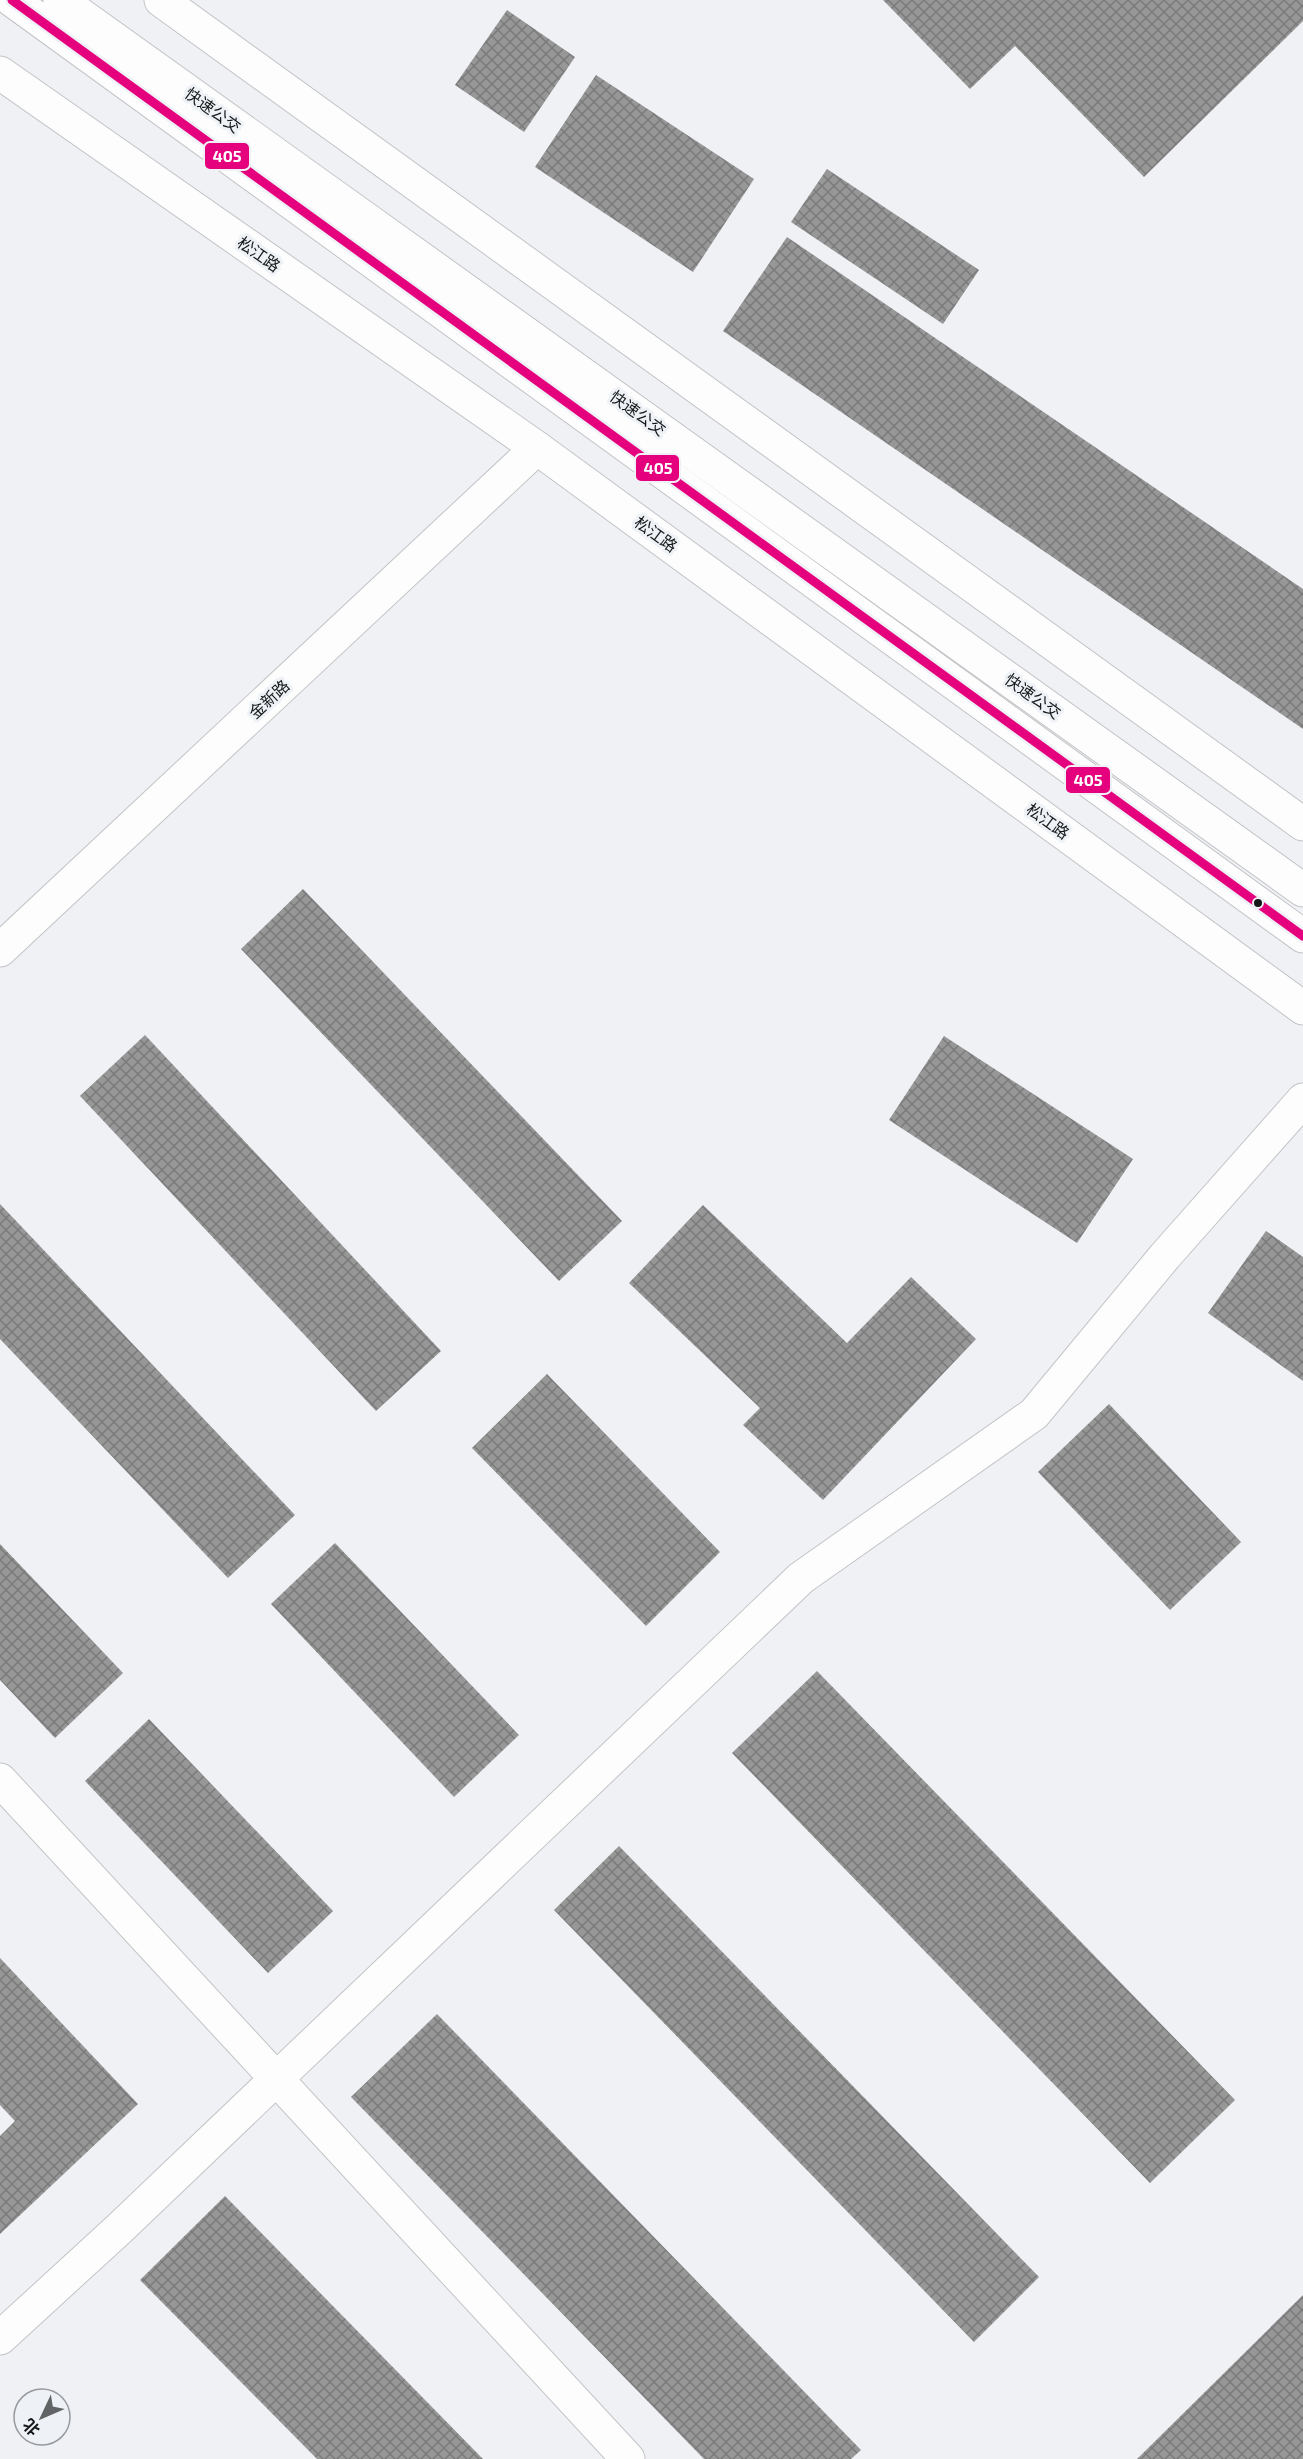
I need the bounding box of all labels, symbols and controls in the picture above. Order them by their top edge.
street label: 快速公交 [182,83,245,136]
line badge: 405 [204,142,250,170]
text: 405 [212,146,242,165]
street label: 松江路 [234,232,284,275]
street label: 快速公交 [607,386,670,439]
line badge: 405 [635,454,680,482]
text: 405 [643,458,673,477]
street label: 松江路 [631,512,681,555]
street label: 快速公交 [1002,669,1065,722]
street label: 金新路 [245,675,293,722]
line badge: 405 [1065,766,1111,794]
text: 405 [1073,770,1103,789]
street label: 松江路 [1023,799,1073,842]
unlabelled marker [1252,897,1264,909]
north arrow [12,2387,72,2447]
text: 北 [18,2415,43,2440]

